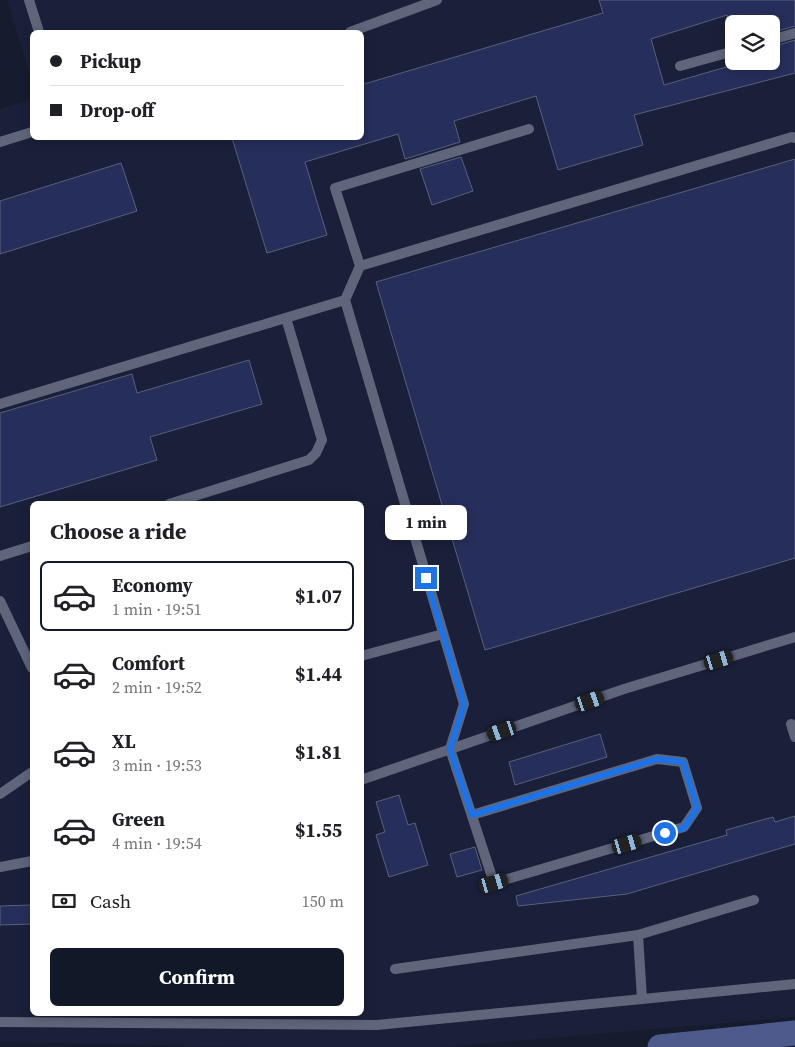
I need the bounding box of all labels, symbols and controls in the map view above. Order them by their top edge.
map controls [725,15,780,70]
button: layers [725,15,780,70]
text: Pickup [80,48,141,74]
text: Drop-off [80,97,154,123]
callout: 1 min [385,506,467,540]
text: 1 min [405,511,447,533]
text: Choose a ride [50,516,187,546]
route end [415,567,437,589]
text: Economy [112,572,193,598]
icon: car [52,574,97,619]
text: $1.07 [295,583,342,609]
text: 1 min · 19:51 [112,598,202,620]
car [702,648,735,672]
text: Comfort [112,650,185,676]
icon: car [52,652,97,697]
text: $1.44 [295,661,342,687]
text: 2 min · 19:52 [112,676,202,698]
car [573,689,606,713]
car [485,719,518,743]
text: XL [112,728,135,754]
icon: car [52,730,97,775]
text: $1.81 [295,739,342,765]
text: 3 min · 19:53 [112,754,202,776]
text: Green [112,806,165,832]
icon: car [52,808,97,853]
text: $1.55 [295,817,342,843]
route start [654,822,676,844]
text: 4 min · 19:54 [112,832,202,854]
car [610,833,643,855]
car [477,872,510,894]
icon: cash [50,887,78,915]
text: Cash [90,888,131,914]
text: 150 m [302,890,344,912]
button: Confirm [50,948,344,1006]

